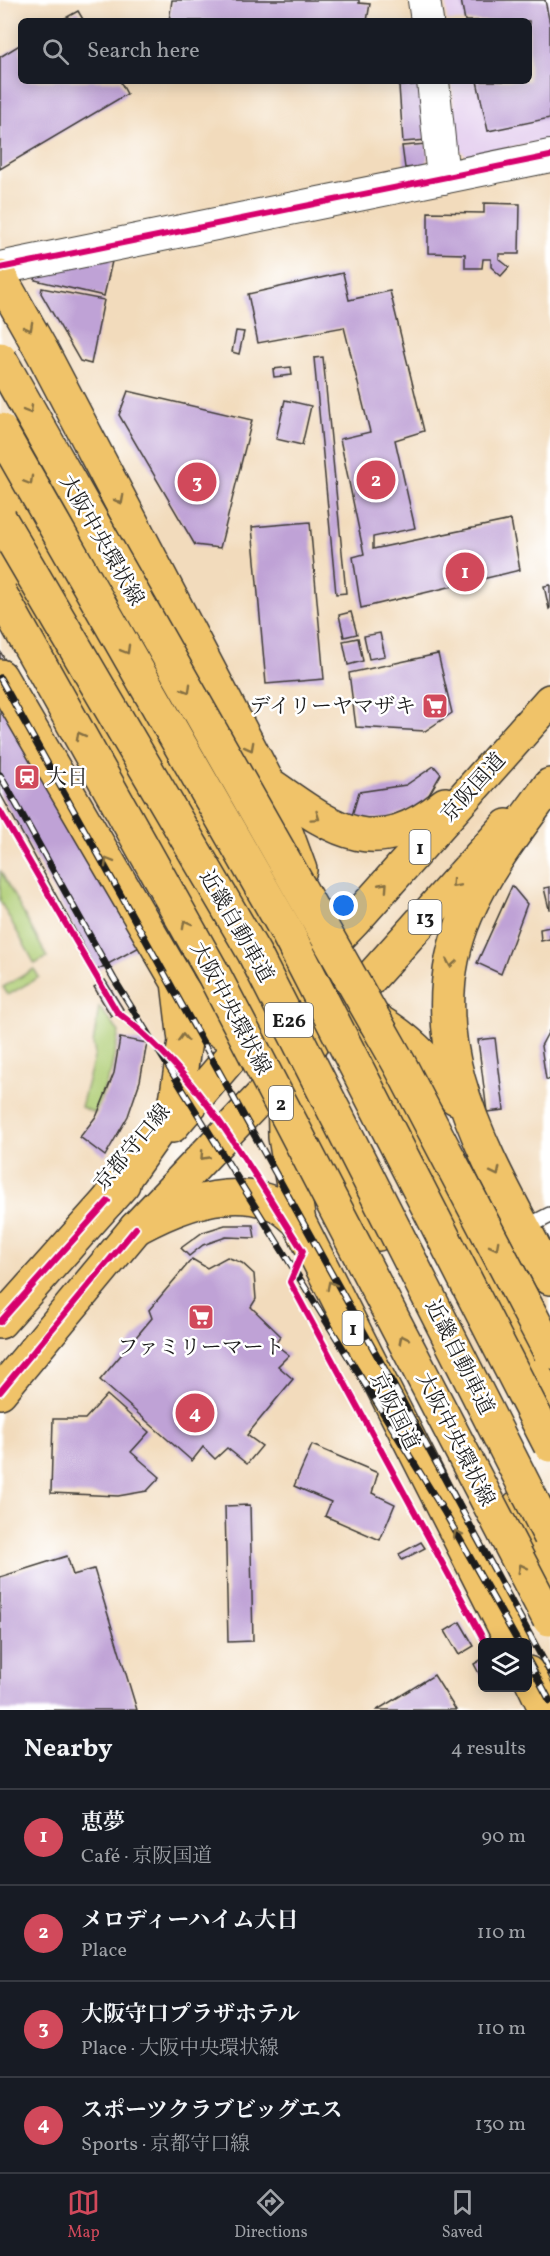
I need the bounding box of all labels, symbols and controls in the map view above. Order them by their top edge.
search box [18,18,532,84]
icon: search [39,35,72,68]
text: Search here [87,36,200,67]
one-way arrow [22,321,33,332]
one-way arrow [22,404,33,414]
pin: 2 [356,458,395,502]
pin: 3 [178,460,216,504]
street label: 大阪中央環状線 [51,470,150,612]
one-way arrow [22,475,33,485]
one-way arrow [113,493,124,504]
pin: 1 [446,550,484,594]
one-way arrow [119,644,130,655]
one-way arrow [180,683,191,693]
supermarket icon: デイリーヤマザキ [420,691,450,721]
place label: デイリーヤマザキ [249,693,416,722]
one-way arrow [76,732,87,742]
one-way arrow [243,741,254,751]
street label: 京阪国道 [435,747,513,829]
station icon: 大日 [12,762,42,792]
place label: 大日 [46,764,88,793]
one-way arrow [310,809,320,821]
road number: 1 [410,830,430,864]
one-way arrow [104,858,115,869]
street label: 近畿自動車道 [192,865,280,989]
one-way arrow [451,877,462,888]
one-way arrow [377,882,388,893]
your location [329,891,358,920]
road number: 13 [408,900,442,934]
one-way arrow [182,920,193,930]
street label: 大阪中央環状線 [182,937,277,1080]
one-way arrow [445,958,458,968]
road number: E26 [265,1003,313,1037]
one-way arrow [177,1034,190,1043]
road number: 2 [269,1086,293,1120]
street label: 京都守口線 [88,1098,178,1198]
one-way arrow [200,1149,211,1160]
one-way arrow [489,1165,501,1176]
one-way arrow [487,1240,499,1251]
one-way arrow [327,1281,339,1292]
street label: 近畿自動車道 [417,1295,500,1420]
supermarket icon: ファミリーマート [186,1302,216,1332]
road number: 1 [342,1311,364,1345]
place label: ファミリーマート [117,1334,285,1363]
one-way arrow [399,1334,411,1345]
street label: 京阪国道 [362,1368,426,1456]
street label: 大阪中央環状線 [408,1368,501,1512]
pin: 4 [176,1390,214,1436]
one-way arrow [453,1529,465,1540]
one-way arrow [518,1563,529,1574]
map controls [478,1638,532,1692]
button: layers [478,1638,532,1692]
text: Nearby [24,1731,113,1767]
text: 4 results [451,1735,526,1763]
text: 恵夢 [81,1808,125,1839]
text: 1 [39,1823,48,1851]
text: 90 m [482,1823,526,1851]
text: Café · 京阪国道 [81,1843,212,1871]
text: メロディーハイム大日 [81,1906,298,1937]
text: 2 [38,1919,49,1947]
text: 110 m [477,1919,526,1947]
text: Place [81,1937,127,1965]
text: 大阪守口プラザホテル [81,2000,300,2031]
text: 3 [38,2015,49,2043]
text: 110 m [477,2015,526,2043]
text: Place · 大阪中央環状線 [81,2035,279,2063]
text: スポーツクラブビッグエス [81,2096,343,2127]
text: 4 [37,2111,50,2139]
text: 130 m [475,2111,526,2139]
text: Sports · 京都守口線 [81,2131,250,2159]
tab: Map [67,2186,100,2244]
tab: Directions [234,2186,308,2244]
tab: Saved [442,2186,483,2244]

